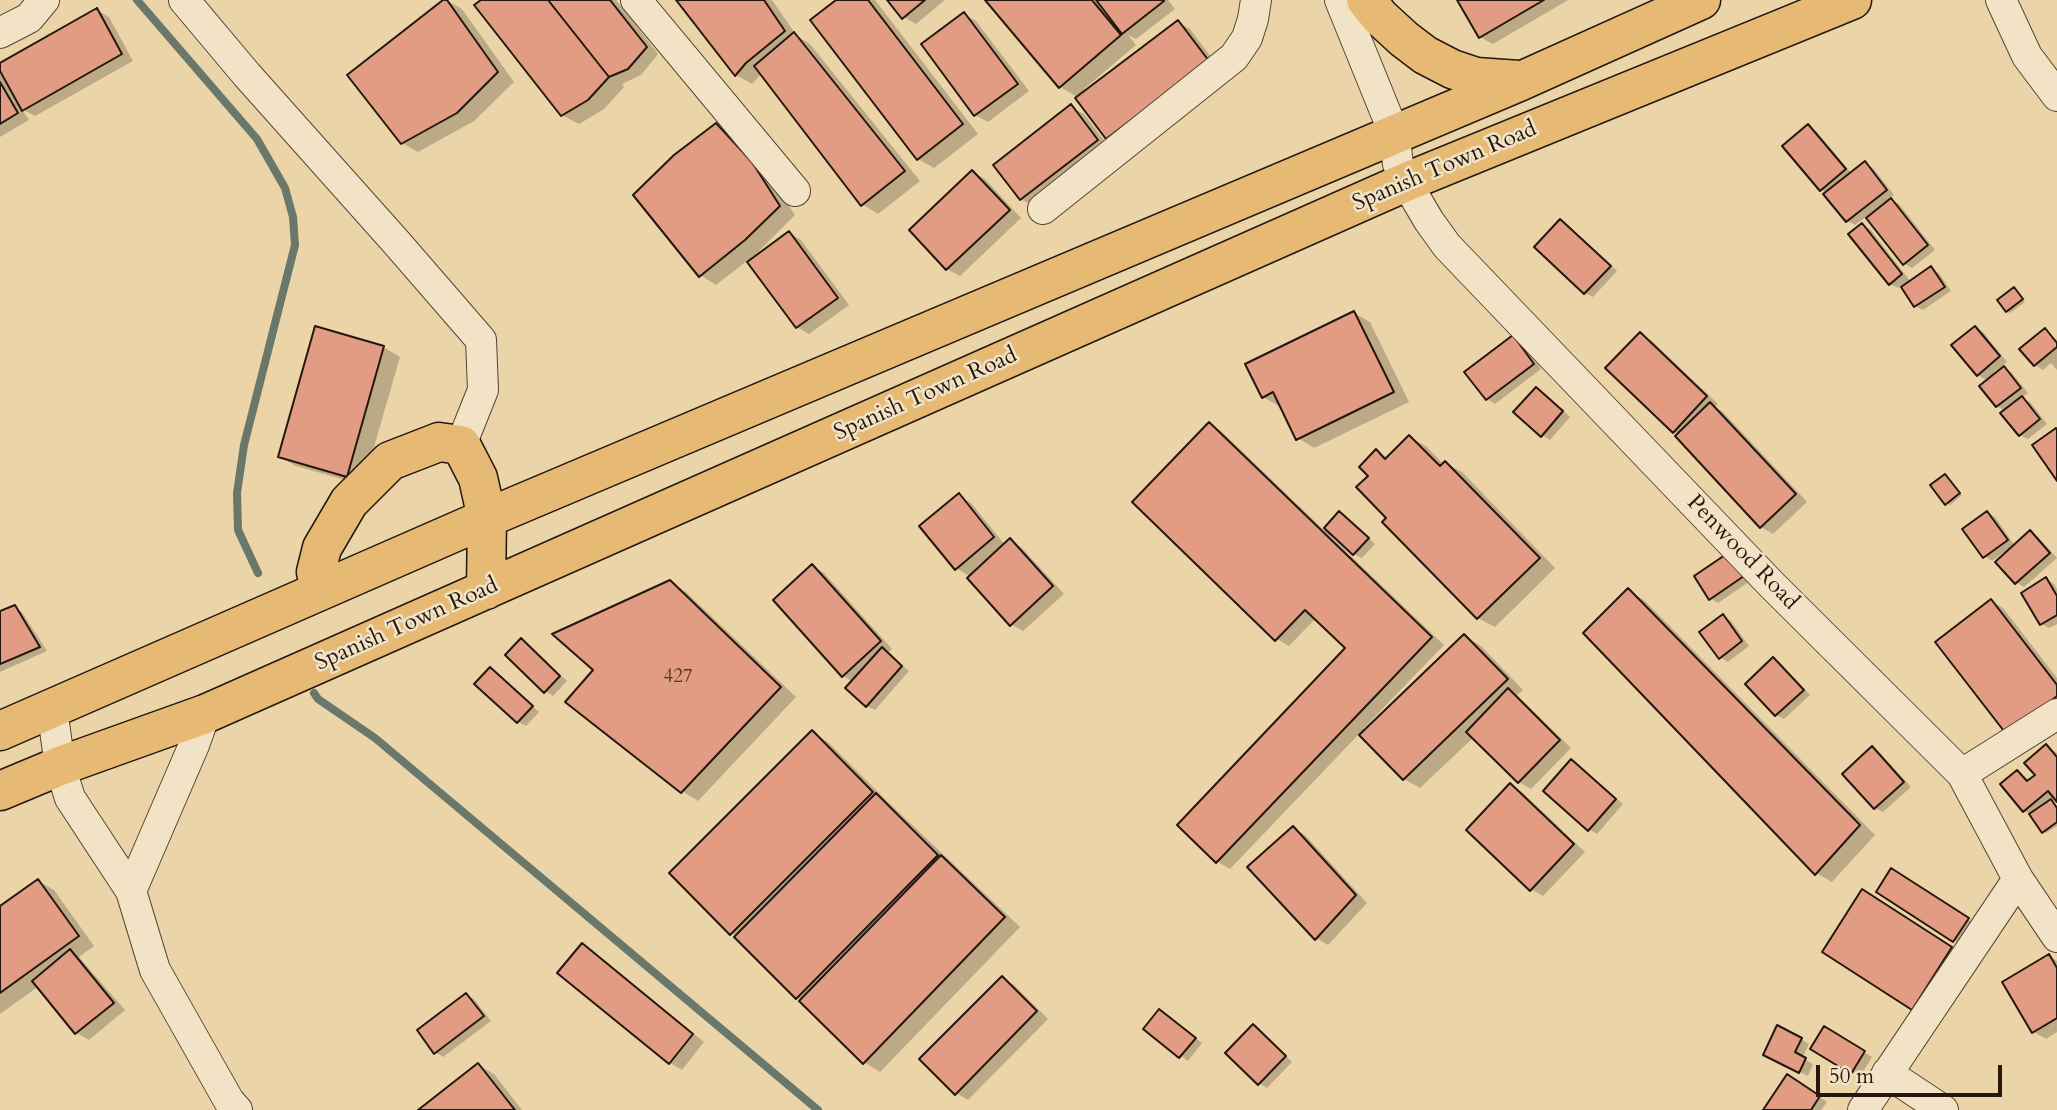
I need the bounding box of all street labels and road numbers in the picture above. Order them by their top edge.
street label: Spanish Town Road [1349,116,1541,218]
street label: Spanish Town Road [830,342,1022,448]
street label: Penwood Road [1680,490,1804,616]
street label: Spanish Town Road [311,572,503,678]

